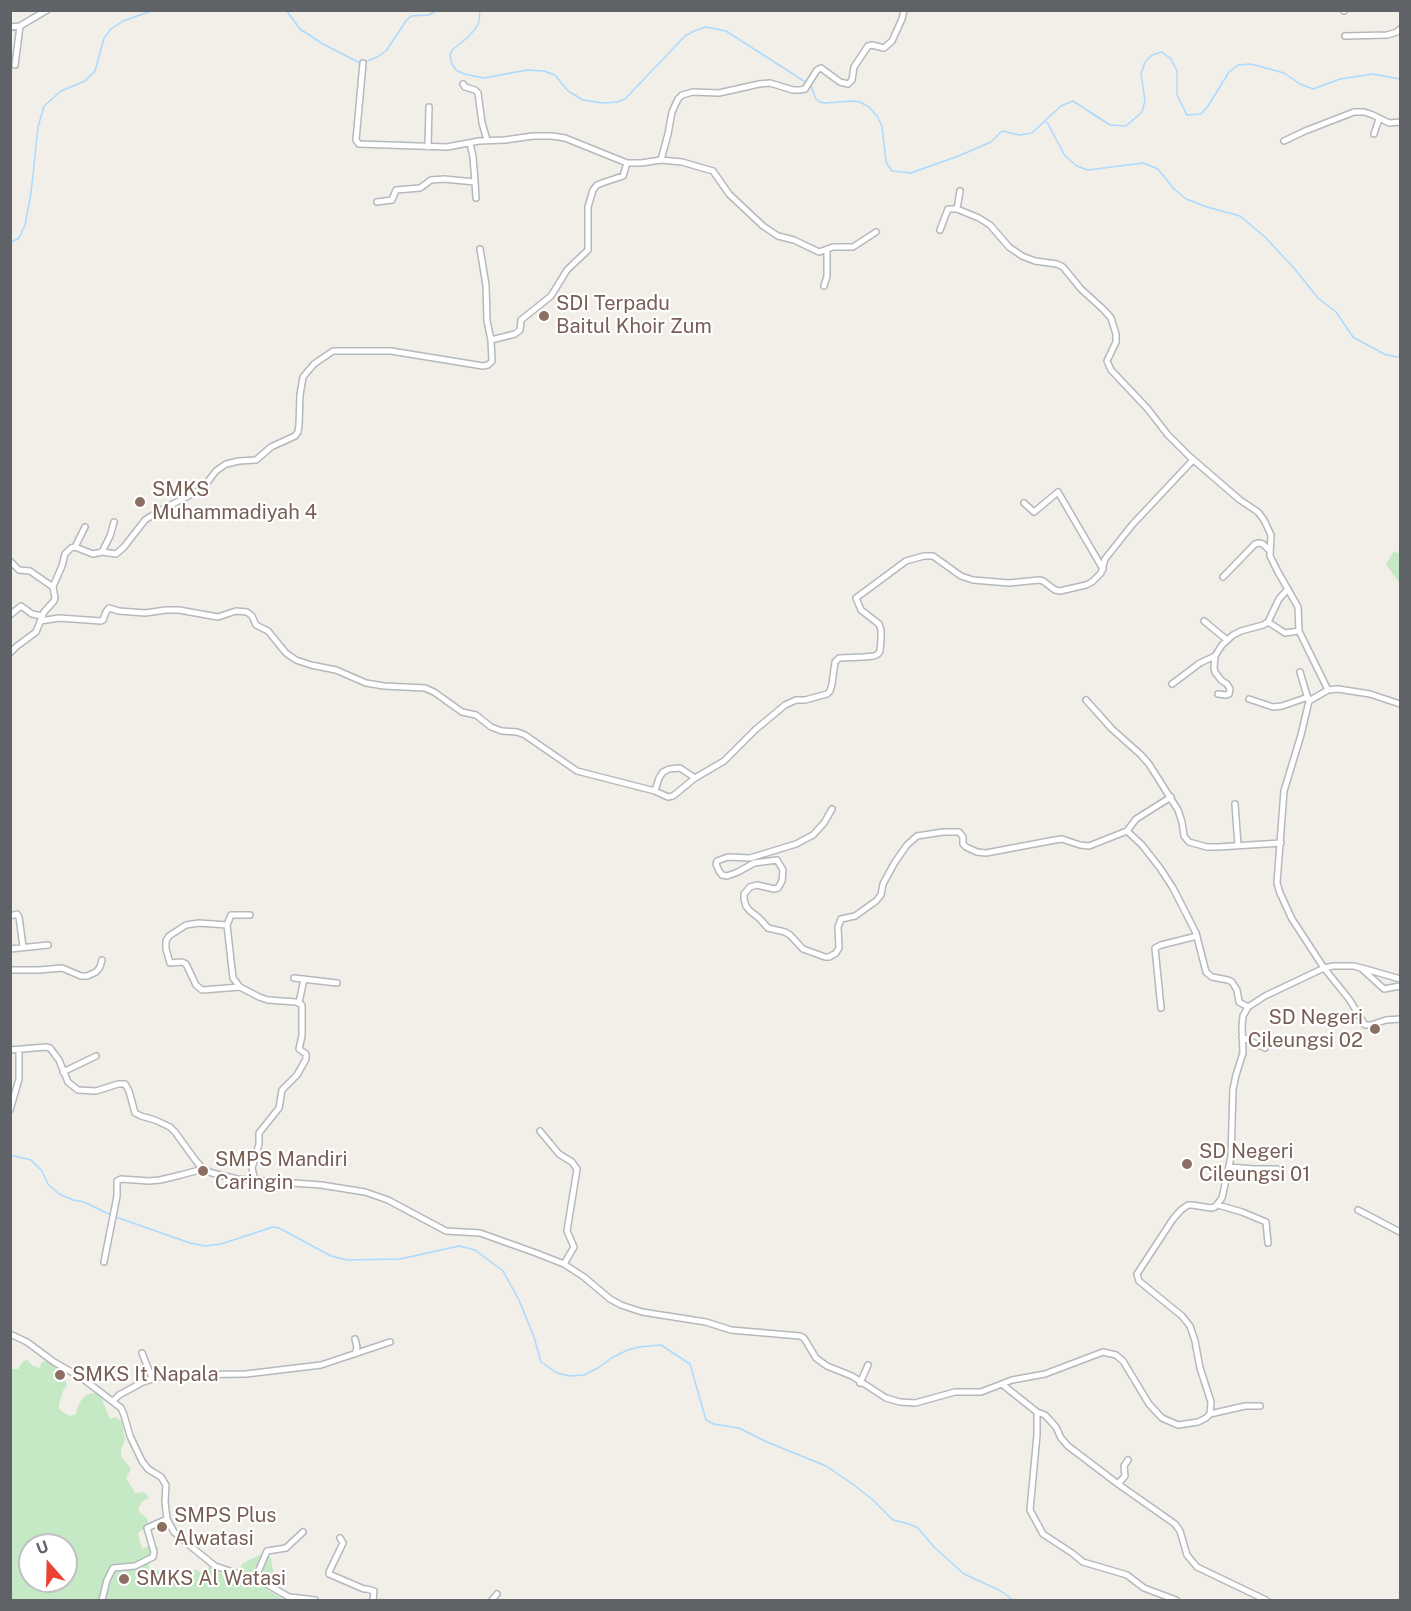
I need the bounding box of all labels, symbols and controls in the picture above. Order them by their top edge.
place label: SDI Terpadu Baitul Khoir Zum [556,292,712,339]
marker: SDI Terpadu Baitul Khoir Zum [537,309,551,323]
place label: SMKS Muhammadiyah 4 [152,478,317,525]
marker: SMKS Muhammadiyah 4 [133,495,147,509]
place label: SD Negeri Cileungsi 02 [1248,1006,1363,1053]
marker: SD Negeri Cileungsi 02 [1368,1022,1382,1036]
place label: SD Negeri Cileungsi 01 [1199,1140,1310,1187]
place label: SMPS Mandiri Caringin [215,1148,347,1195]
marker: SD Negeri Cileungsi 01 [1180,1157,1194,1171]
marker: SMPS Mandiri Caringin [196,1164,210,1178]
place label: SMKS It Napala [72,1363,218,1387]
marker: SMKS It Napala [53,1368,67,1382]
place label: SMPS Plus Alwatasi [174,1504,276,1551]
marker: SMPS Plus Alwatasi [155,1520,169,1534]
north arrow [18,1533,78,1593]
text: U [34,1537,51,1558]
place label: SMKS Al Watasi [136,1567,286,1591]
marker: SMKS Al Watasi [117,1572,131,1586]

